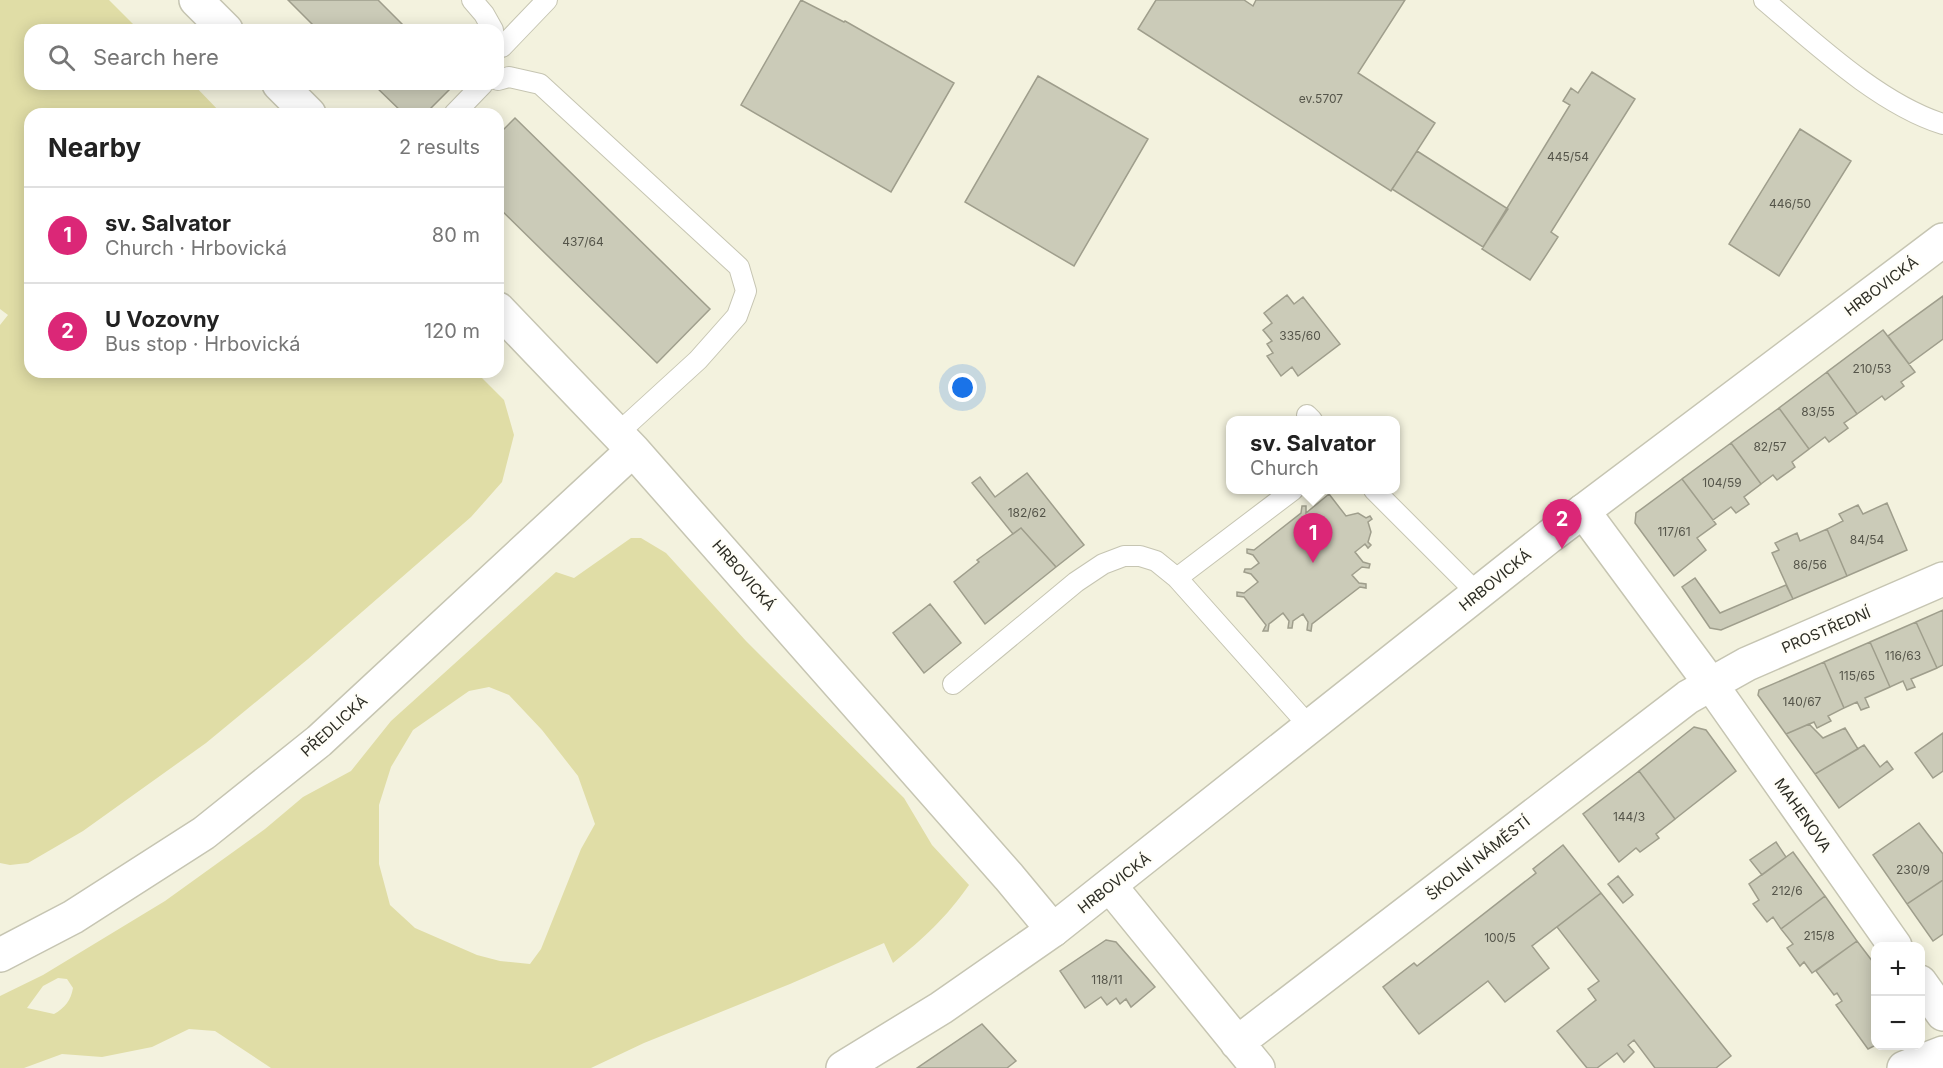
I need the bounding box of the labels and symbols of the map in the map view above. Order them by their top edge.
house number: ev.5707 [1299,91,1343,106]
house number: 445/54 [1547,149,1589,164]
house number: 446/50 [1769,196,1811,211]
house number: 437/64 [562,234,604,249]
street label: HRBOVICKÁ [1840,252,1922,320]
house number: 335/60 [1279,328,1321,343]
house number: 210/53 [1853,361,1891,376]
your location [948,373,977,402]
house number: 83/55 [1801,404,1835,419]
house number: 82/57 [1753,439,1787,454]
house number: 104/59 [1702,475,1742,490]
pin: 2 [1542,500,1582,549]
house number: 182/62 [1008,505,1046,520]
pin: 1 [1294,514,1332,563]
house number: 117/61 [1657,524,1691,539]
house number: 84/54 [1850,532,1885,547]
street label: HRBOVICKÁ [708,536,780,614]
street label: HRBOVICKÁ [1455,545,1535,615]
house number: 86/56 [1793,557,1827,572]
street label: PROSTŘEDNÍ [1779,603,1873,657]
house number: 116/63 [1885,648,1921,663]
house number: 115/65 [1839,668,1875,683]
street label: PŘEDLICKÁ [297,691,371,761]
house number: 140/67 [1783,694,1822,709]
street label: MAHENOVA [1771,774,1835,856]
house number: 144/3 [1613,809,1645,824]
street label: ŠKOLNÍ NÁMĚSTÍ [1422,812,1534,904]
street label: HRBOVICKÁ [1074,849,1154,917]
house number: 230/9 [1896,862,1930,877]
house number: 212/6 [1771,883,1803,898]
house number: 215/8 [1803,928,1835,943]
house number: 100/5 [1484,930,1516,945]
house number: 118/11 [1091,972,1123,987]

